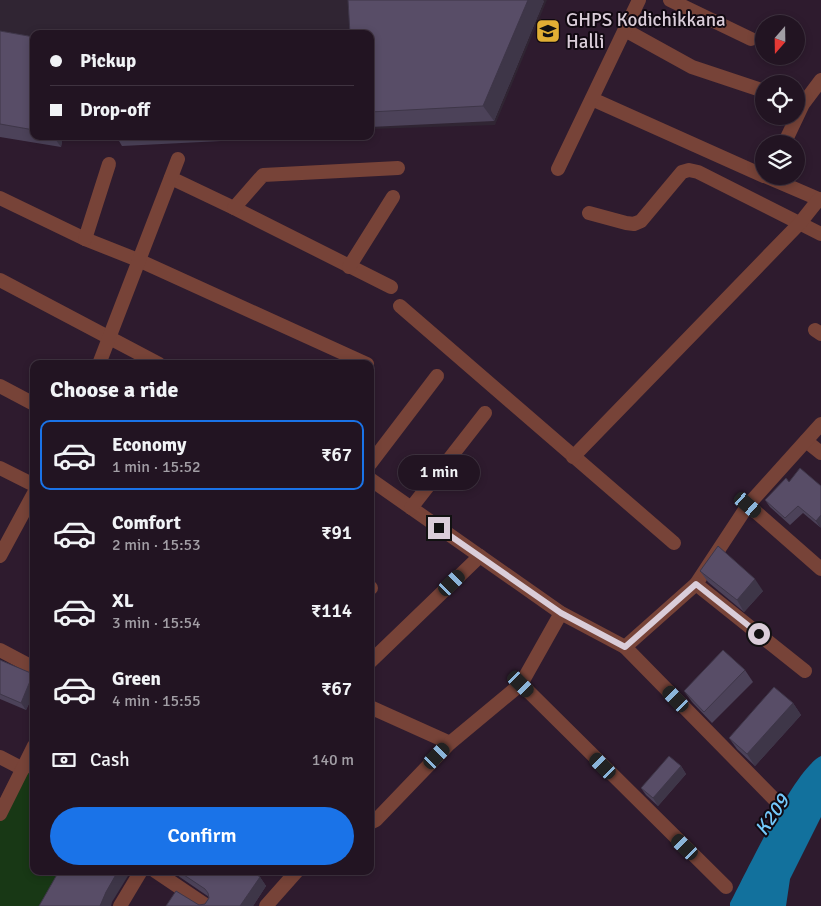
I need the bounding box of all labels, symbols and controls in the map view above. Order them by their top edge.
place label: GHPS Kodichikkana Halli [566,8,726,54]
north arrow [755,15,805,65]
map controls [755,15,805,185]
school or university icon: GHPS Kodichikkana Halli [535,18,561,44]
text: Pickup [80,49,136,73]
button: locate [755,75,805,125]
text: Drop-off [80,98,150,122]
button: layers [755,135,805,185]
text: Choose a ride [50,376,178,403]
icon: car [52,433,97,478]
text: Economy [112,433,186,457]
text: ₹67 [321,443,352,467]
callout: 1 min [398,456,480,490]
text: 1 min · 15:52 [112,457,201,477]
text: 1 min [420,462,458,482]
car [731,489,764,521]
icon: car [52,511,97,556]
text: Comfort [112,511,181,535]
route end [428,517,450,539]
text: ₹91 [321,521,352,545]
text: 2 min · 15:53 [112,535,201,555]
car [435,567,468,599]
icon: car [52,589,97,634]
text: XL [112,589,134,613]
text: ₹114 [311,599,352,623]
text: 3 min · 15:54 [112,613,201,633]
route start [748,623,770,645]
icon: car [52,667,97,712]
text: Green [112,667,161,691]
car [505,668,536,700]
text: ₹67 [321,677,352,701]
car [660,683,691,715]
text: 4 min · 15:55 [112,691,201,711]
car [421,740,452,772]
icon: cash [50,746,78,774]
text: Cash [90,748,130,772]
text: 140 m [312,750,354,770]
car [587,750,618,782]
water label: K209 [749,789,795,840]
button: Confirm [50,807,354,865]
car [668,831,701,863]

